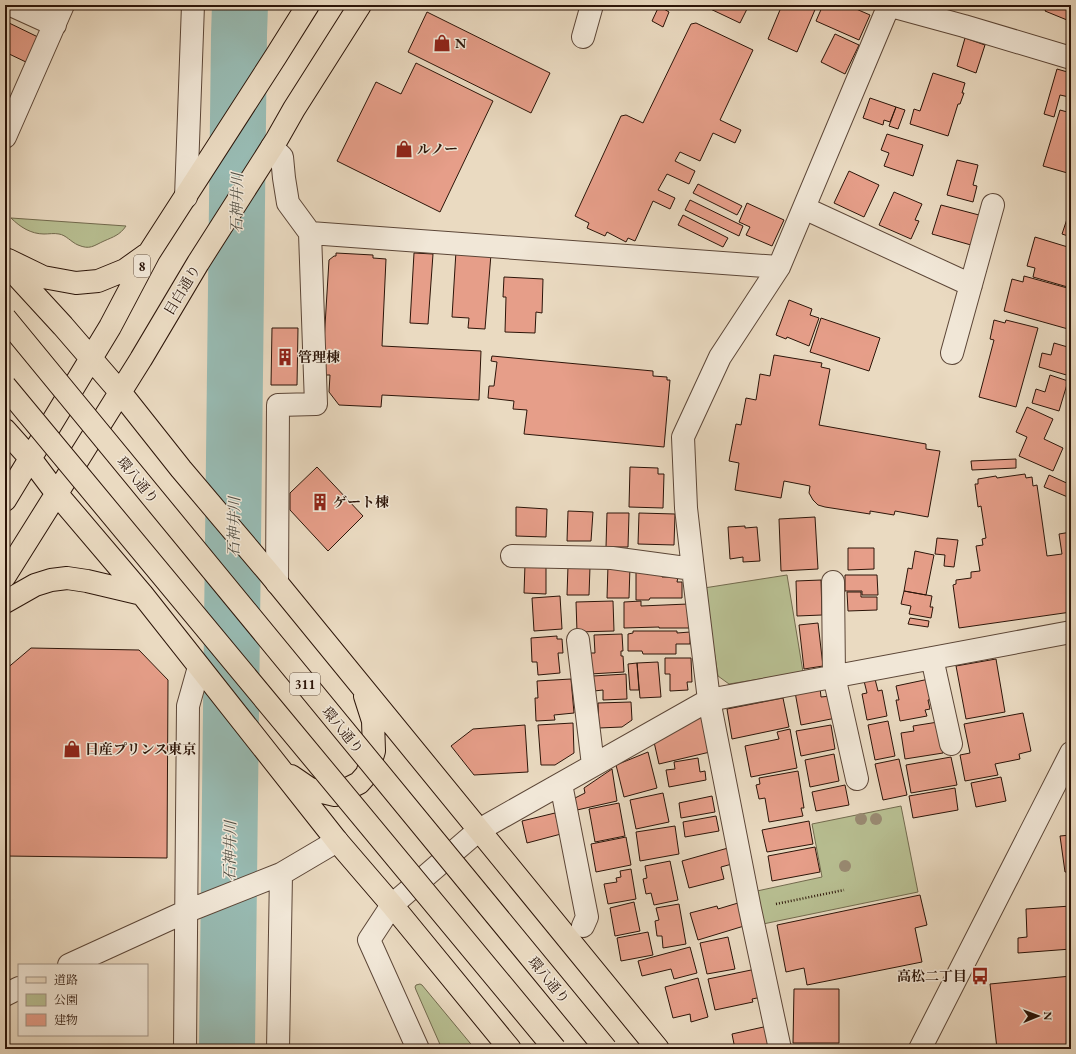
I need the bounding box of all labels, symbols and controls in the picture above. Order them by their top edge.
shop icon: N [432,33,452,53]
place label: N [455,34,467,52]
shop icon: ルノー [394,139,414,159]
place label: ルノー [417,140,458,158]
water label: 石神井川 [226,171,247,233]
road number: 8 [134,255,150,277]
street label: 目白通り [160,261,204,319]
building icon: 管理棟 [275,347,295,367]
place label: 管理棟 [298,348,340,366]
street label: 環八通り [113,453,163,507]
building icon: ゲート棟 [310,492,330,512]
place label: ゲート棟 [333,493,389,511]
water label: 石神井川 [223,495,244,557]
road number: 311 [290,673,320,695]
street label: 環八通り [318,703,368,757]
shop icon: 日産プリンス東京 [62,739,82,759]
place label: 日産プリンス東京 [85,740,196,758]
water label: 石神井川 [219,819,240,881]
street label: 環八通り [524,953,574,1007]
legend [18,964,148,1036]
bus stop icon: 高松二丁目 [970,966,990,986]
place label: 高松二丁目 [897,967,967,985]
text: 道路 [54,972,78,988]
text: 公園 [54,992,78,1008]
north arrow [1018,996,1058,1036]
text: N [1041,1011,1055,1020]
text: 建物 [54,1012,78,1028]

